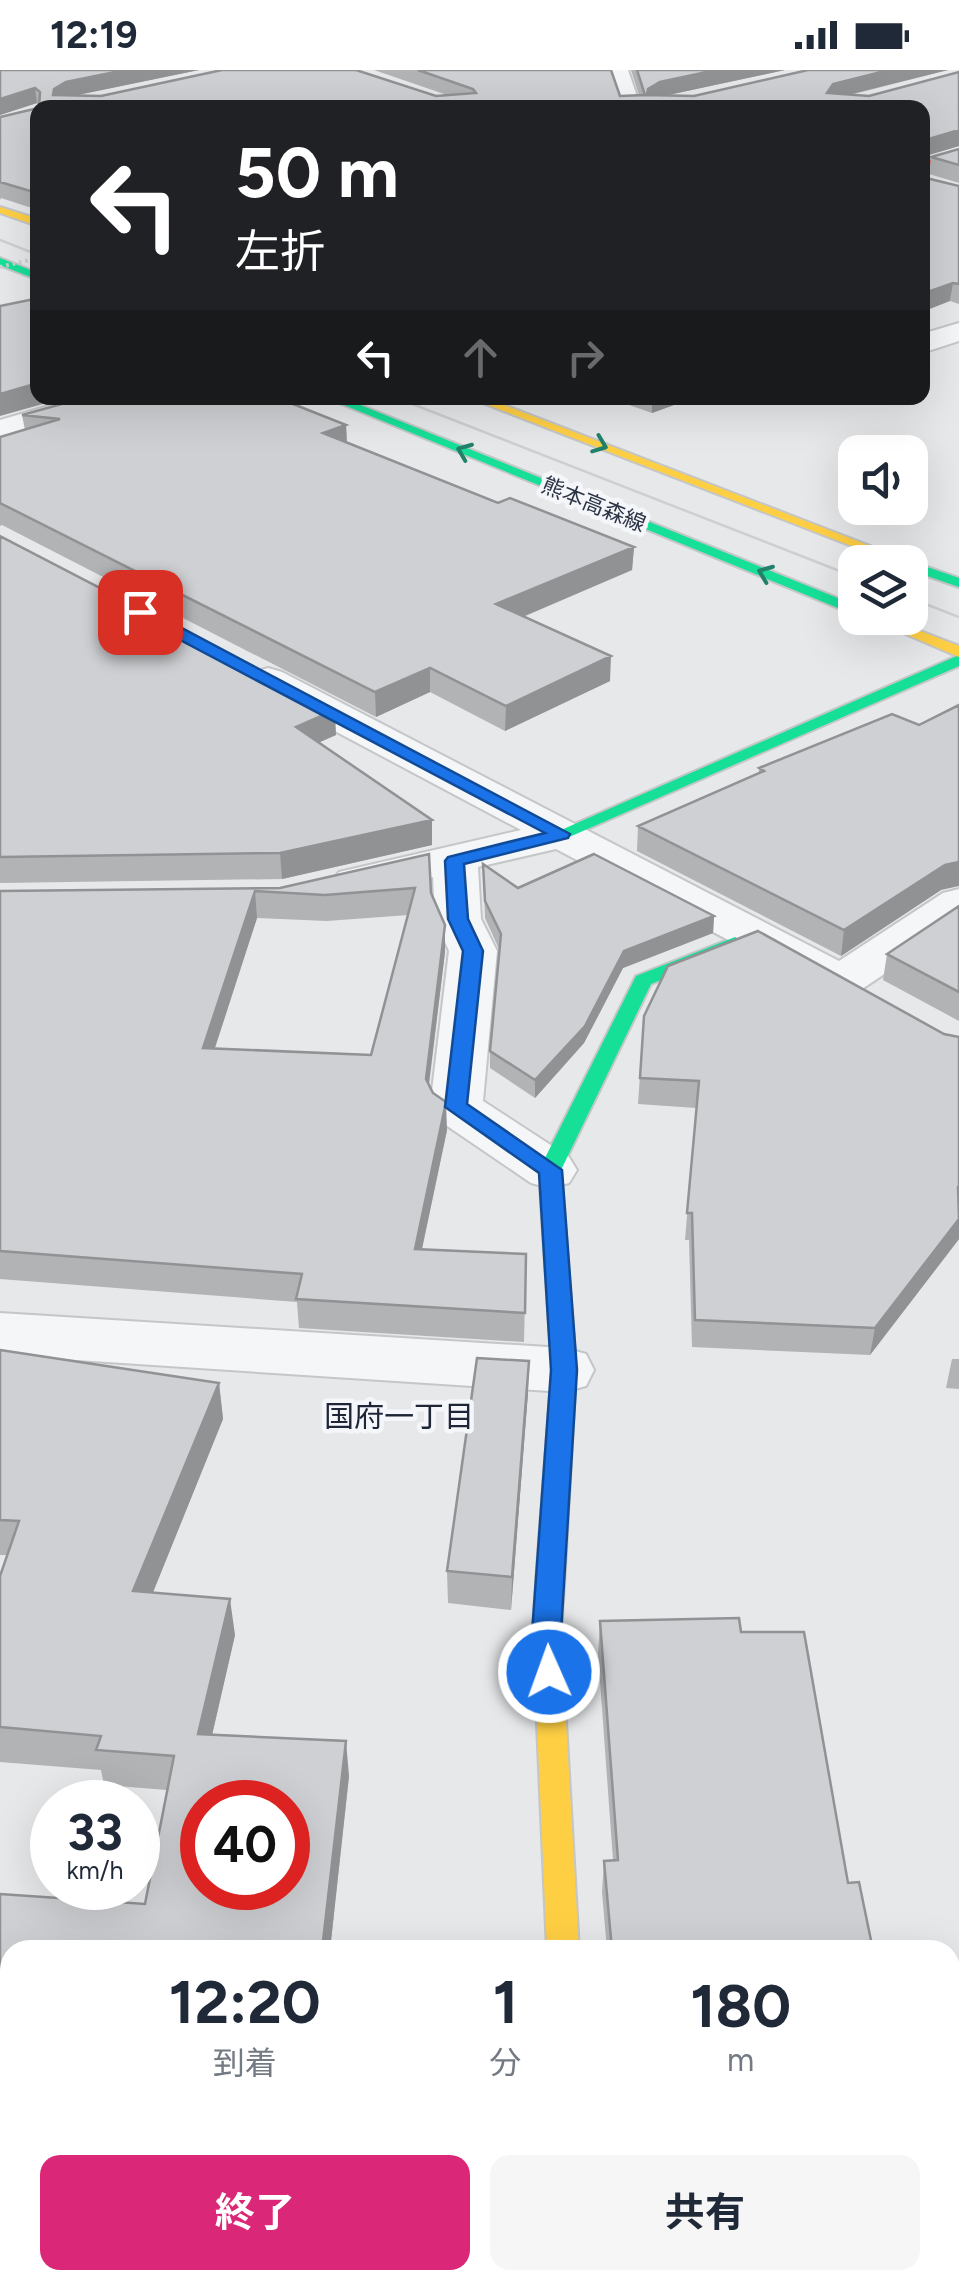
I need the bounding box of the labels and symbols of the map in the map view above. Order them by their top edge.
one-way arrow [590,433,608,453]
one-way arrow [456,442,473,462]
street label: 熊本高森線 [538,471,650,538]
one-way arrow [757,564,774,584]
pin [98,570,183,655]
district label: 国府一丁目 [324,1398,474,1435]
position arrow [497,1620,601,1724]
speed limit sign: 40 [180,1780,310,1910]

